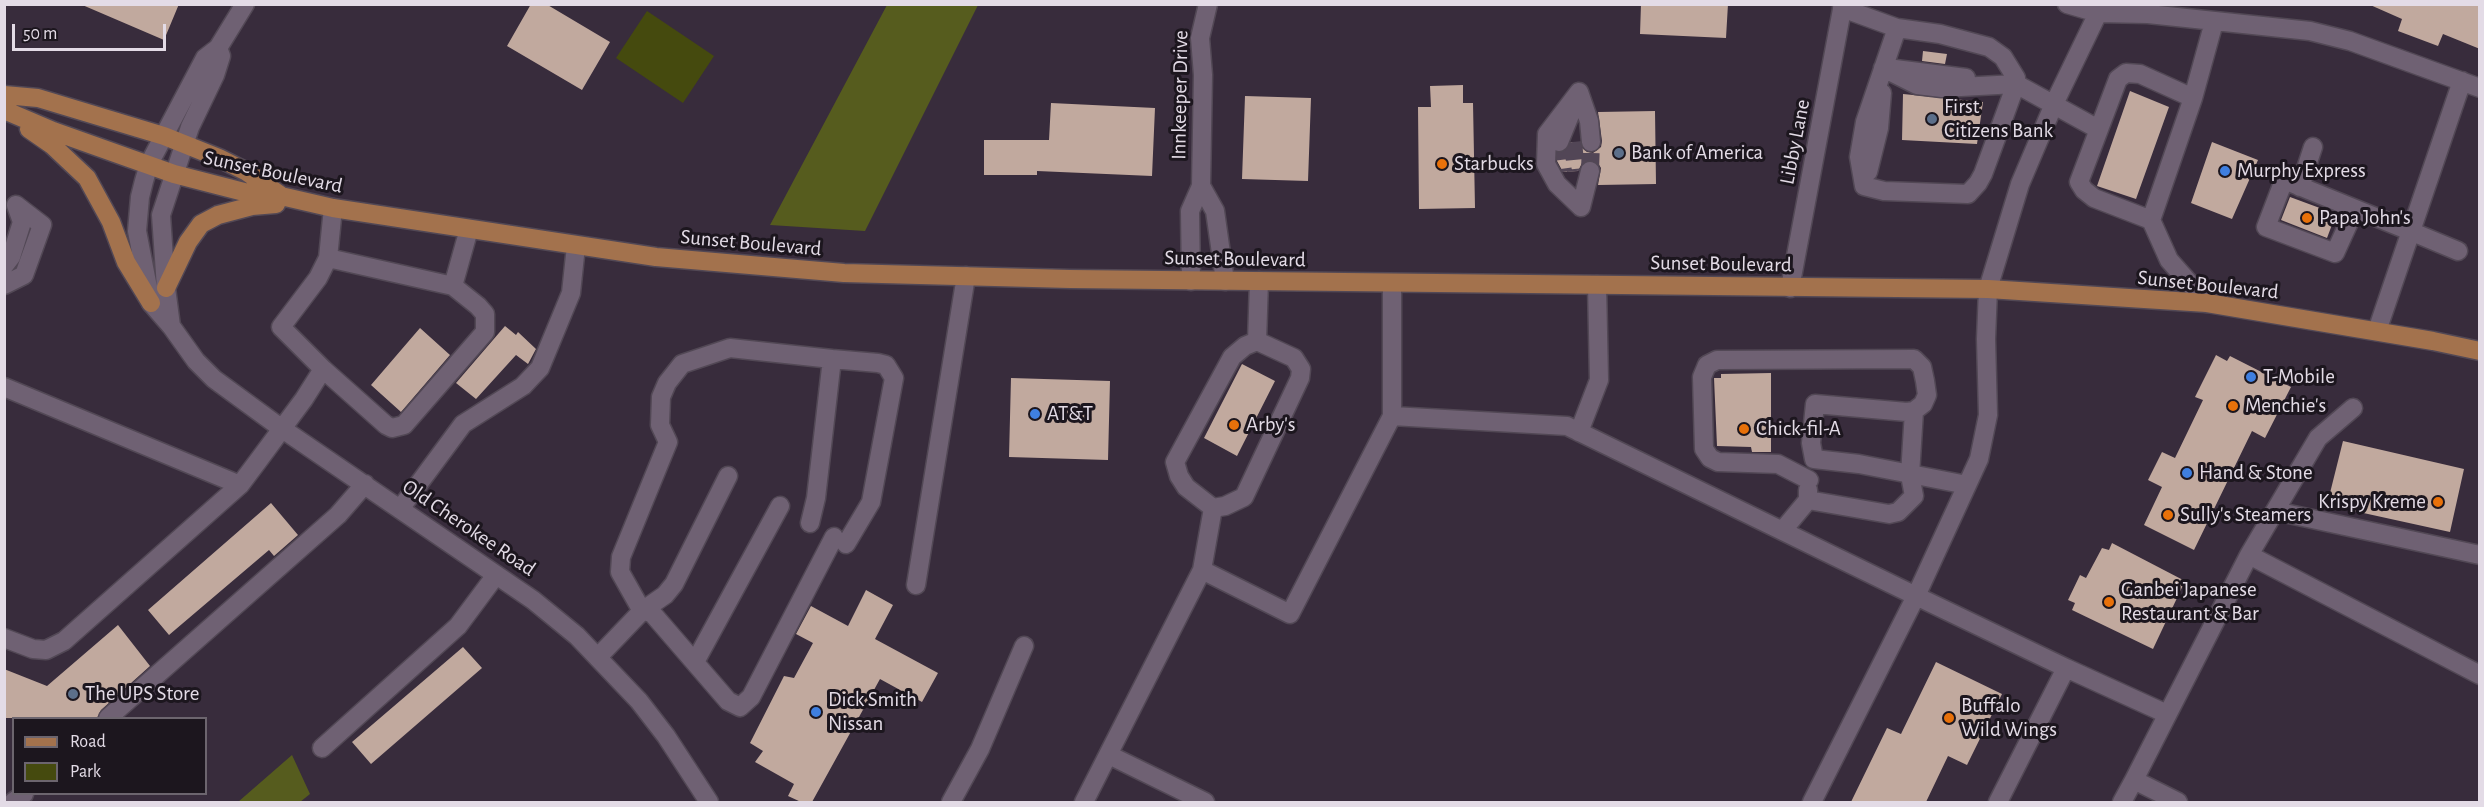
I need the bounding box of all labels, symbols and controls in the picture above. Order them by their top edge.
scale bar [15,12,170,50]
text: 50 m [23,25,57,43]
street label: Innkeeper Drive [1166,30,1194,160]
place label: First Citizens Bank [1944,94,2053,144]
street label: Libby Lane [1774,97,1816,187]
marker: First Citizens Bank [1925,112,1939,126]
place label: Bank of America [1631,140,1763,166]
street label: Sunset Boulevard [201,145,345,199]
marker: Bank of America [1612,146,1626,160]
place label: Starbucks [1454,151,1534,177]
marker: Starbucks [1435,157,1449,171]
place label: Murphy Express [2237,158,2366,184]
marker: Murphy Express [2218,164,2232,178]
place label: Papa John's [2319,205,2411,231]
marker: Papa John's [2300,211,2314,225]
street label: Sunset Boulevard [679,224,823,262]
street label: Sunset Boulevard [1164,245,1306,273]
street label: Sunset Boulevard [1650,250,1792,278]
street label: Sunset Boulevard [2136,265,2280,305]
place label: T-Mobile [2263,364,2335,390]
marker: T-Mobile [2244,370,2258,384]
place label: Menchie's [2245,393,2326,419]
marker: Menchie's [2226,399,2240,413]
place label: AT&T [1047,401,1093,427]
marker: AT&T [1028,407,1042,421]
place label: Arby's [1246,412,1295,438]
place label: Chick-fil-A [1756,416,1841,442]
marker: Arby's [1227,418,1241,432]
marker: Chick-fil-A [1737,422,1751,436]
place label: Hand & Stone [2199,460,2313,486]
marker: Hand & Stone [2180,466,2194,480]
street label: Old Cherokee Road [398,474,540,582]
place label: Krispy Kreme [2318,489,2426,515]
marker: Krispy Kreme [2431,495,2445,509]
place label: Sully's Steamers [2180,502,2311,528]
marker: Sully's Steamers [2161,508,2175,522]
place label: Ganbei Japanese Restaurant & Bar [2121,577,2259,627]
marker: Ganbei Japanese Restaurant & Bar [2102,595,2116,609]
place label: The UPS Store [85,681,199,707]
marker: The UPS Store [66,687,80,701]
place label: Dick Smith Nissan [828,687,917,737]
place label: Buffalo Wild Wings [1961,693,2057,743]
marker: Dick Smith Nissan [809,705,823,719]
marker: Buffalo Wild Wings [1942,711,1956,725]
legend [12,717,207,795]
text: Road [70,733,106,751]
text: Park [70,763,101,781]

